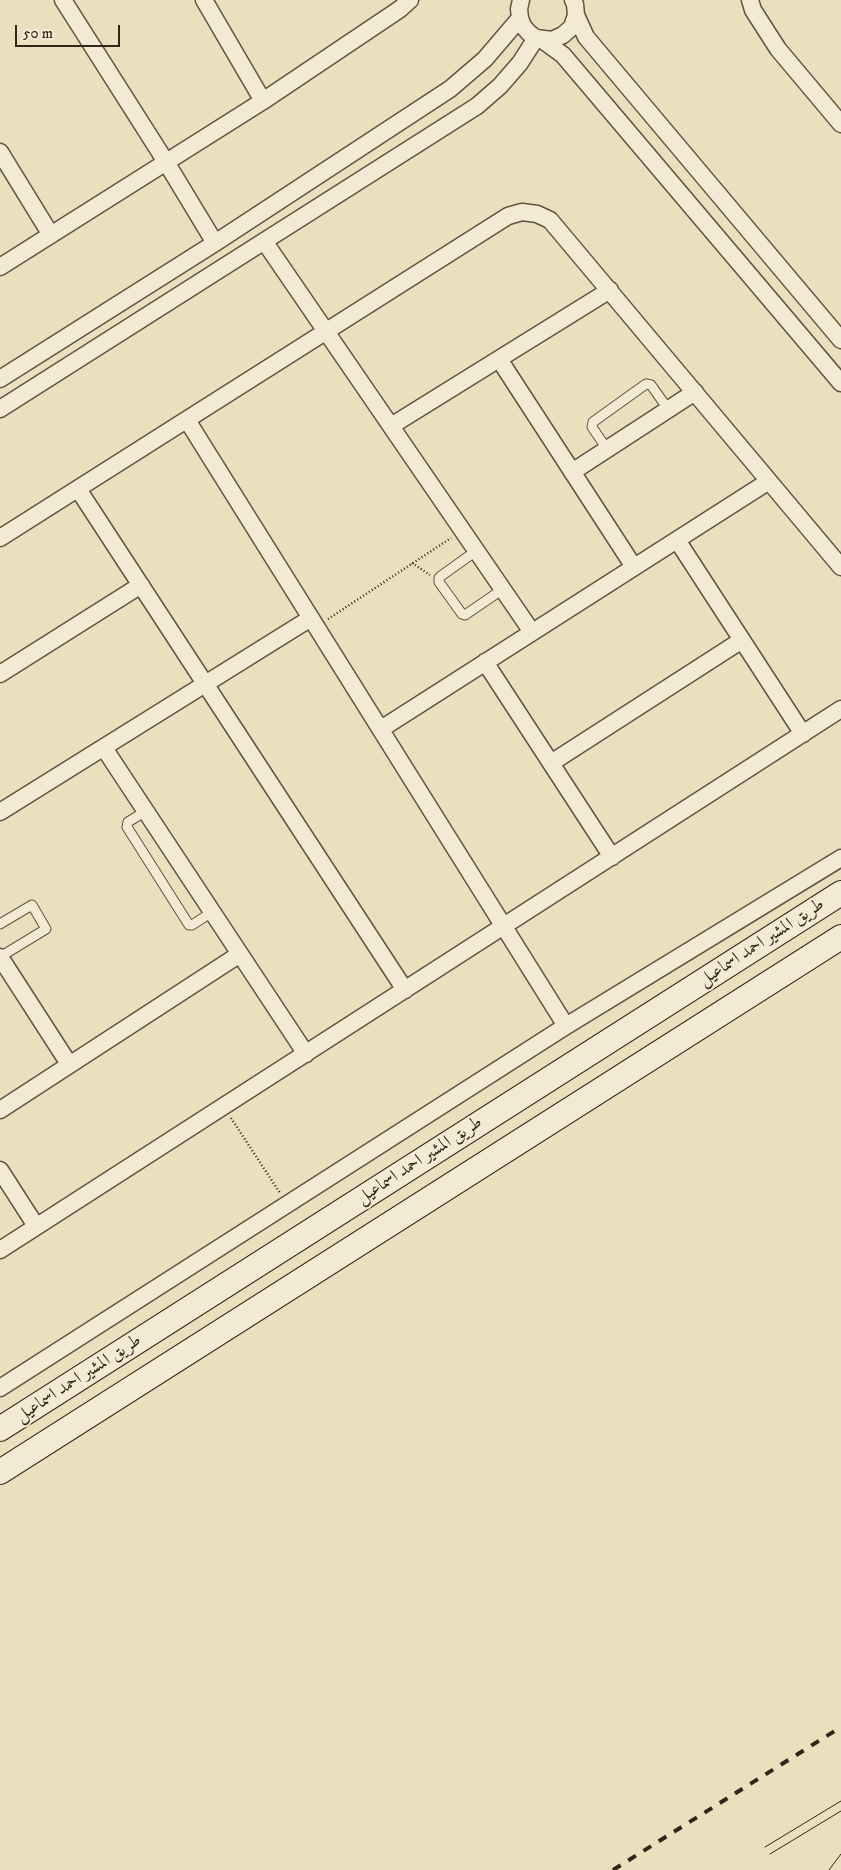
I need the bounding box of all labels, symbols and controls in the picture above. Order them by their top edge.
scale bar [18,15,122,47]
text: 50 m [23,24,53,43]
street label: طريق المشير احمد اسماعيل [695,894,829,992]
street label: طريق المشير احمد اسماعيل [353,1112,487,1210]
street label: طريق المشير احمد اسماعيل [12,1330,146,1428]

